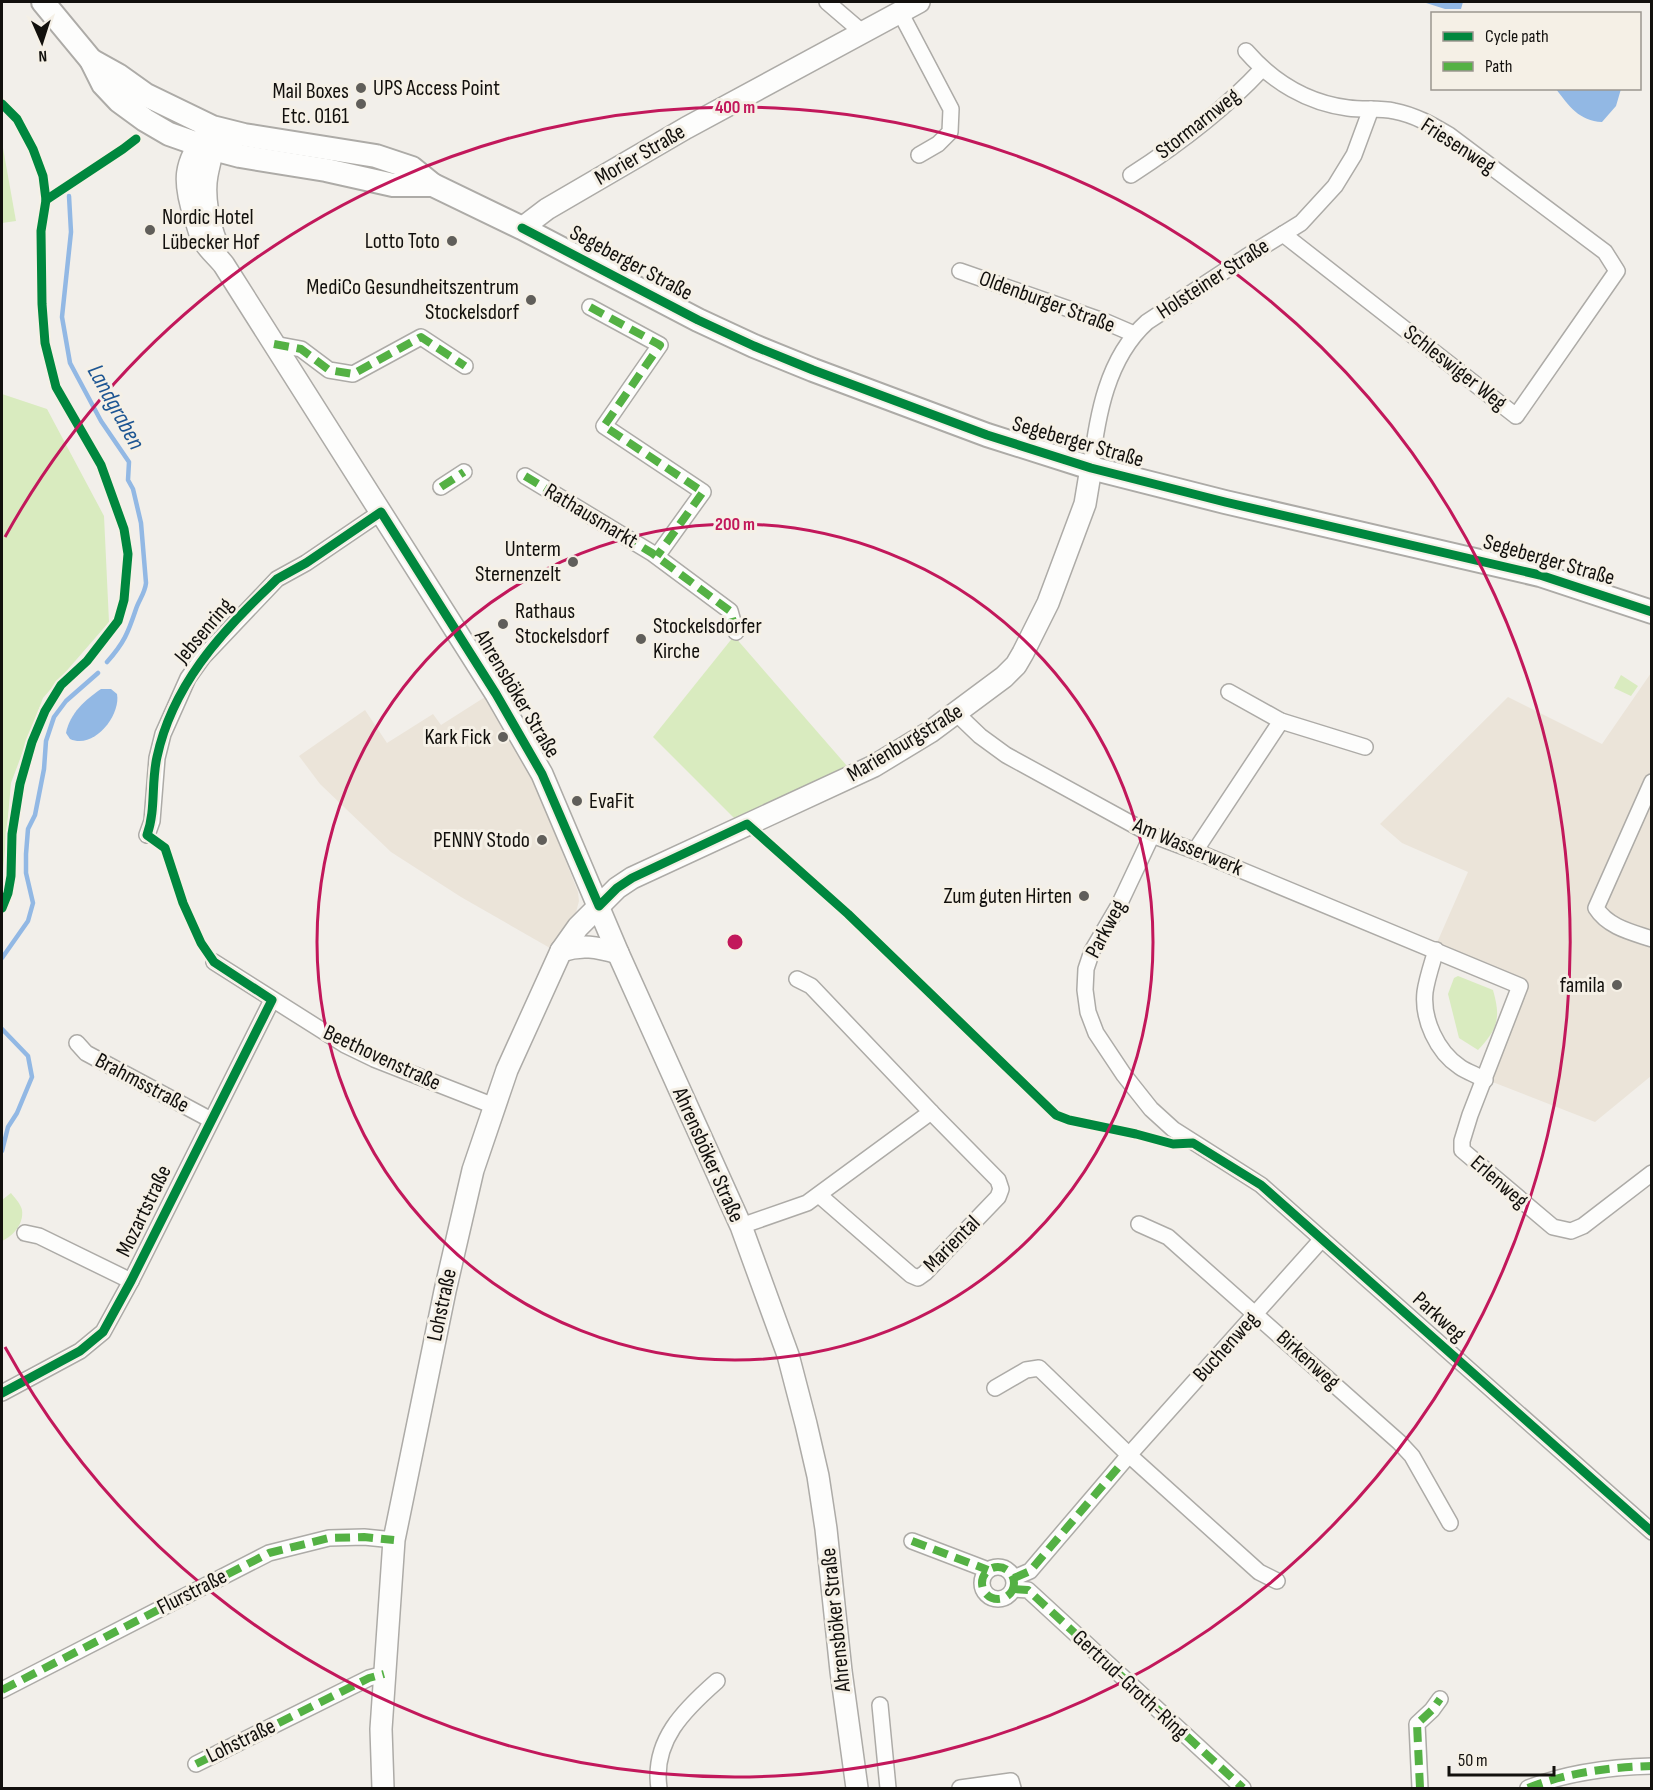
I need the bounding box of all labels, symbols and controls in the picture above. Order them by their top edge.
north arrow [12,12,72,72]
legend [1431,12,1641,90]
text: Cycle path [1485,26,1549,47]
text: N [38,46,47,65]
text: Path [1485,56,1513,77]
place label: UPS Access Point [373,75,500,102]
place label: Mail Boxes Etc. 0161 [272,78,349,130]
marker: UPS Access Point [354,81,368,95]
street label: Stormarnweg [1150,83,1246,165]
marker: Mail Boxes Etc. 0161 [354,97,368,111]
text: 400 m [715,97,755,118]
street label: Friesenweg [1416,112,1501,180]
street label: Morier Straße [590,118,690,192]
place label: Nordic Hotel Lübecker Hof [162,204,260,256]
street label: Segeberger Straße [565,219,697,307]
marker: Nordic Hotel Lübecker Hof [143,223,157,237]
place label: Lotto Toto [365,228,440,255]
street label: Holsteiner Straße [1152,233,1274,325]
marker: Lotto Toto [445,234,459,248]
street label: Oldenburger Straße [975,265,1119,339]
place label: MediCo Gesundheitszentrum Stockelsdorf [306,274,520,326]
marker: MediCo Gesundheitszentrum Stockelsdorf [524,293,538,307]
street label: Schleswiger Weg [1398,319,1512,417]
water label: Landgraben [81,359,151,455]
street label: Segeberger Straße [1009,410,1147,474]
street label: Rathausmarkt [539,478,643,555]
text: 200 m [715,514,755,535]
street label: Segeberger Straße [1480,528,1618,592]
place label: Unterm Sternenzelt [475,536,561,588]
marker: Unterm Sternenzelt [566,555,580,569]
street label: Jebsenring [168,593,239,670]
place label: Rathaus Stockelsdorf [515,598,610,650]
place label: Stockelsdorfer Kirche [653,613,762,665]
marker: Rathaus Stockelsdorf [496,617,510,631]
street label: Ahrensböker Straße [468,624,566,763]
marker: Stockelsdorfer Kirche [634,632,648,646]
street label: Marienburgstraße [842,698,968,788]
place label: Kark Fick [425,724,492,751]
marker: Kark Fick [496,730,510,744]
place label: EvaFit [589,788,634,815]
marker: EvaFit [570,794,584,808]
street label: Am Wasserwerk [1128,811,1247,882]
place label: PENNY Stodo [433,827,530,854]
marker: PENNY Stodo [535,833,549,847]
place label: Zum guten Hirten [943,883,1072,910]
marker: Zum guten Hirten [1077,889,1091,903]
street label: Parkweg [1080,895,1133,963]
centre of rings [725,932,745,952]
place label: famila [1560,972,1605,999]
marker: famila [1610,978,1624,992]
street label: Beethovenstraße [319,1019,445,1097]
street label: Brahmsstraße [90,1047,194,1119]
street label: Ahrensböker Straße [666,1082,750,1227]
street label: Erlenweg [1465,1150,1534,1215]
street label: Mozartstraße [110,1161,178,1261]
street label: Mariental [918,1210,986,1278]
street label: Lohstraße [421,1266,463,1344]
street label: Parkweg [1407,1286,1471,1348]
street label: Buchenweg [1187,1306,1265,1388]
street label: Birkenweg [1271,1324,1346,1396]
street label: Ahrensböker Straße [815,1547,857,1694]
street label: Flurstraße [153,1563,231,1621]
street label: Gertrud-Groth-Ring [1066,1624,1194,1746]
street label: Lohstraße [202,1713,280,1769]
scale bar [1449,1739,1554,1777]
text: 50 m [1458,1750,1488,1771]

